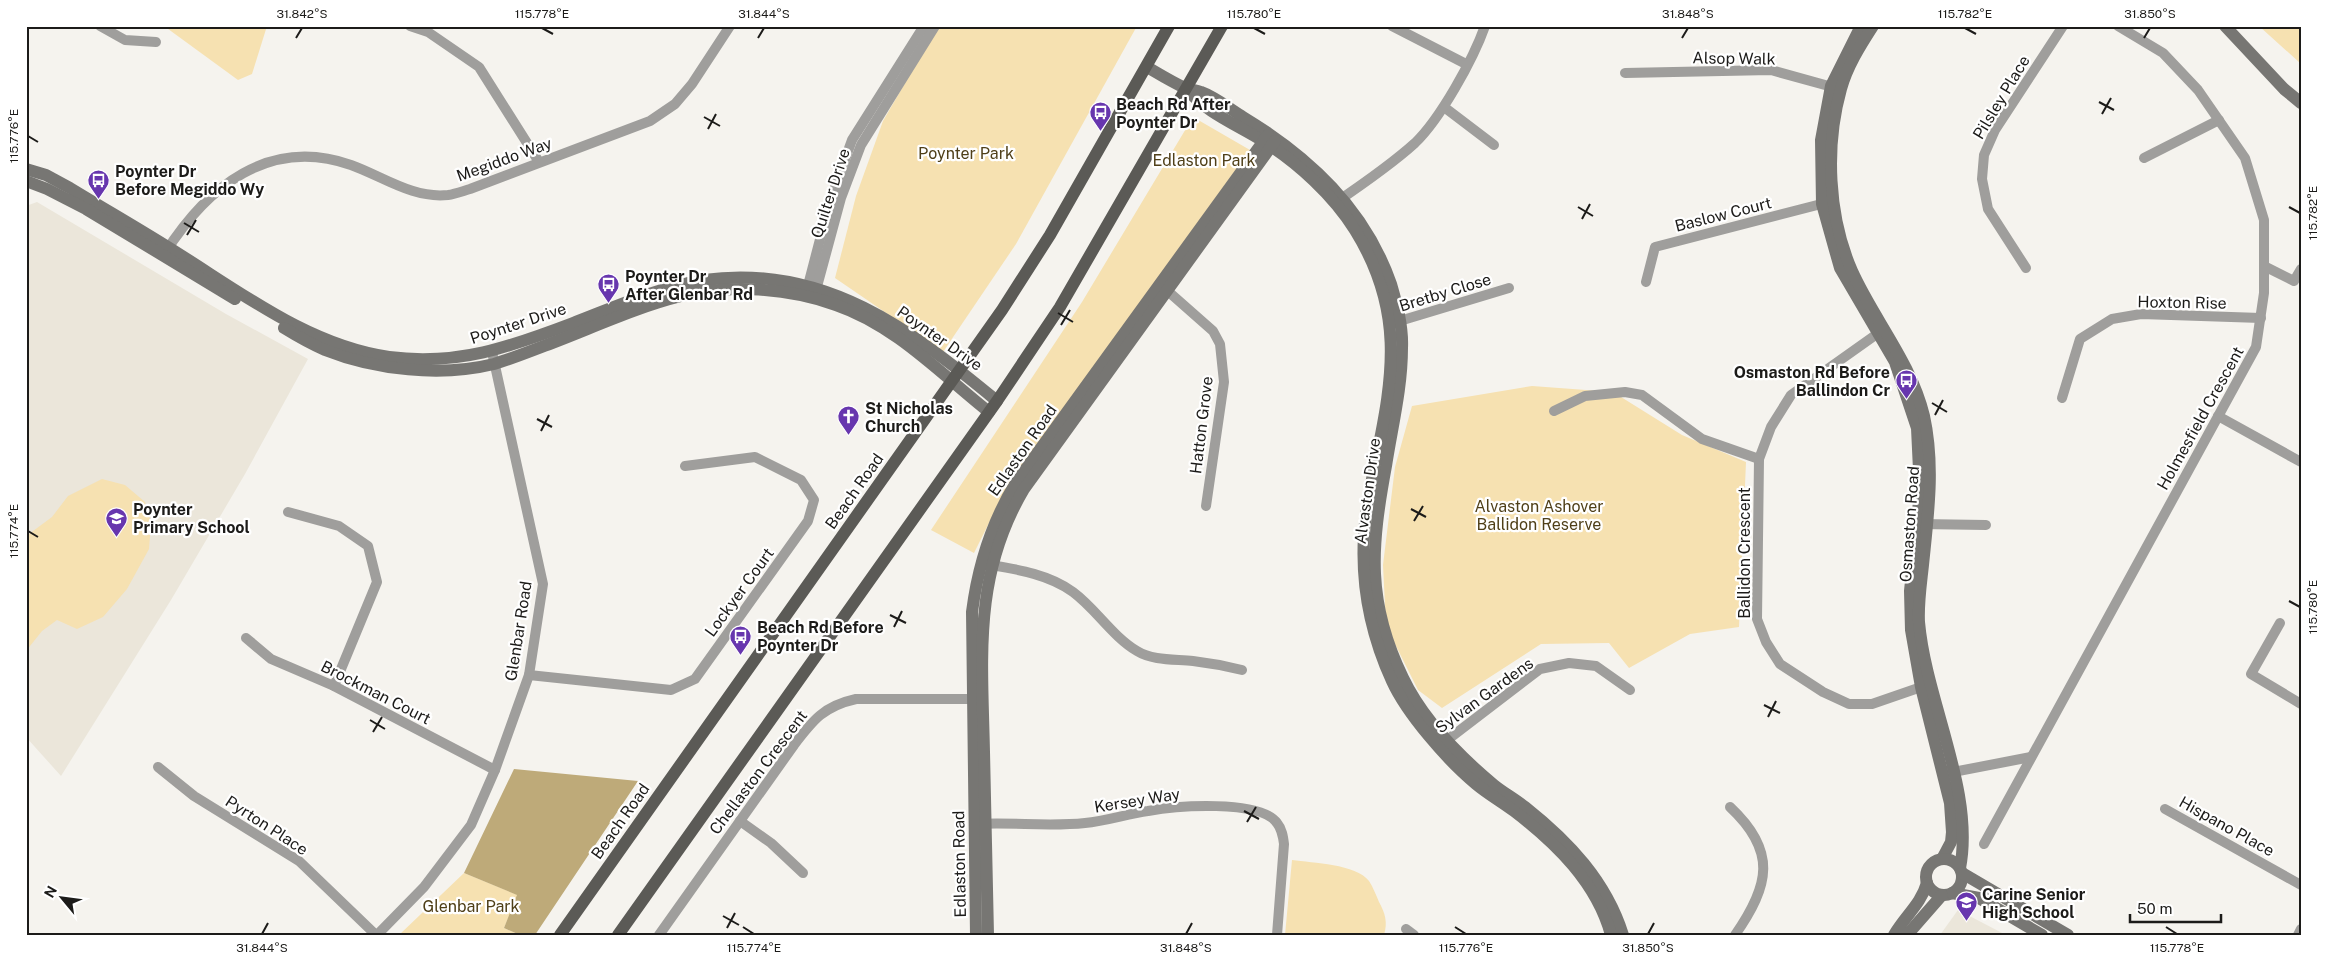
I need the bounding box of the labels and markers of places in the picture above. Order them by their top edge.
place label: Beach Rd After Poynter Dr [1116,95,1231,132]
bus stop icon: Beach Rd After Poynter Dr [1088,101,1112,132]
place label: Poynter Dr Before Megiddo Wy [115,162,264,199]
bus stop icon: Poynter Dr Before Megiddo Wy [87,168,111,199]
place label: Poynter Dr After Glenbar Rd [625,267,753,304]
bus stop icon: Poynter Dr After Glenbar Rd [597,273,621,304]
place label: Osmaston Rd Before Ballindon Cr [1734,363,1890,400]
bus stop icon: Osmaston Rd Before Ballindon Cr [1894,369,1918,400]
place label: St Nicholas Church [865,399,953,436]
church icon: St Nicholas Church [837,405,861,436]
place label: Poynter Primary School [133,500,250,537]
school or university icon: Poynter Primary School [105,506,129,537]
place label: Beach Rd Before Poynter Dr [757,618,884,655]
bus stop icon: Beach Rd Before Poynter Dr [729,624,753,655]
place label: Carine Senior High School [1982,885,2086,922]
school or university icon: Carine Senior High School [1954,891,1978,922]

